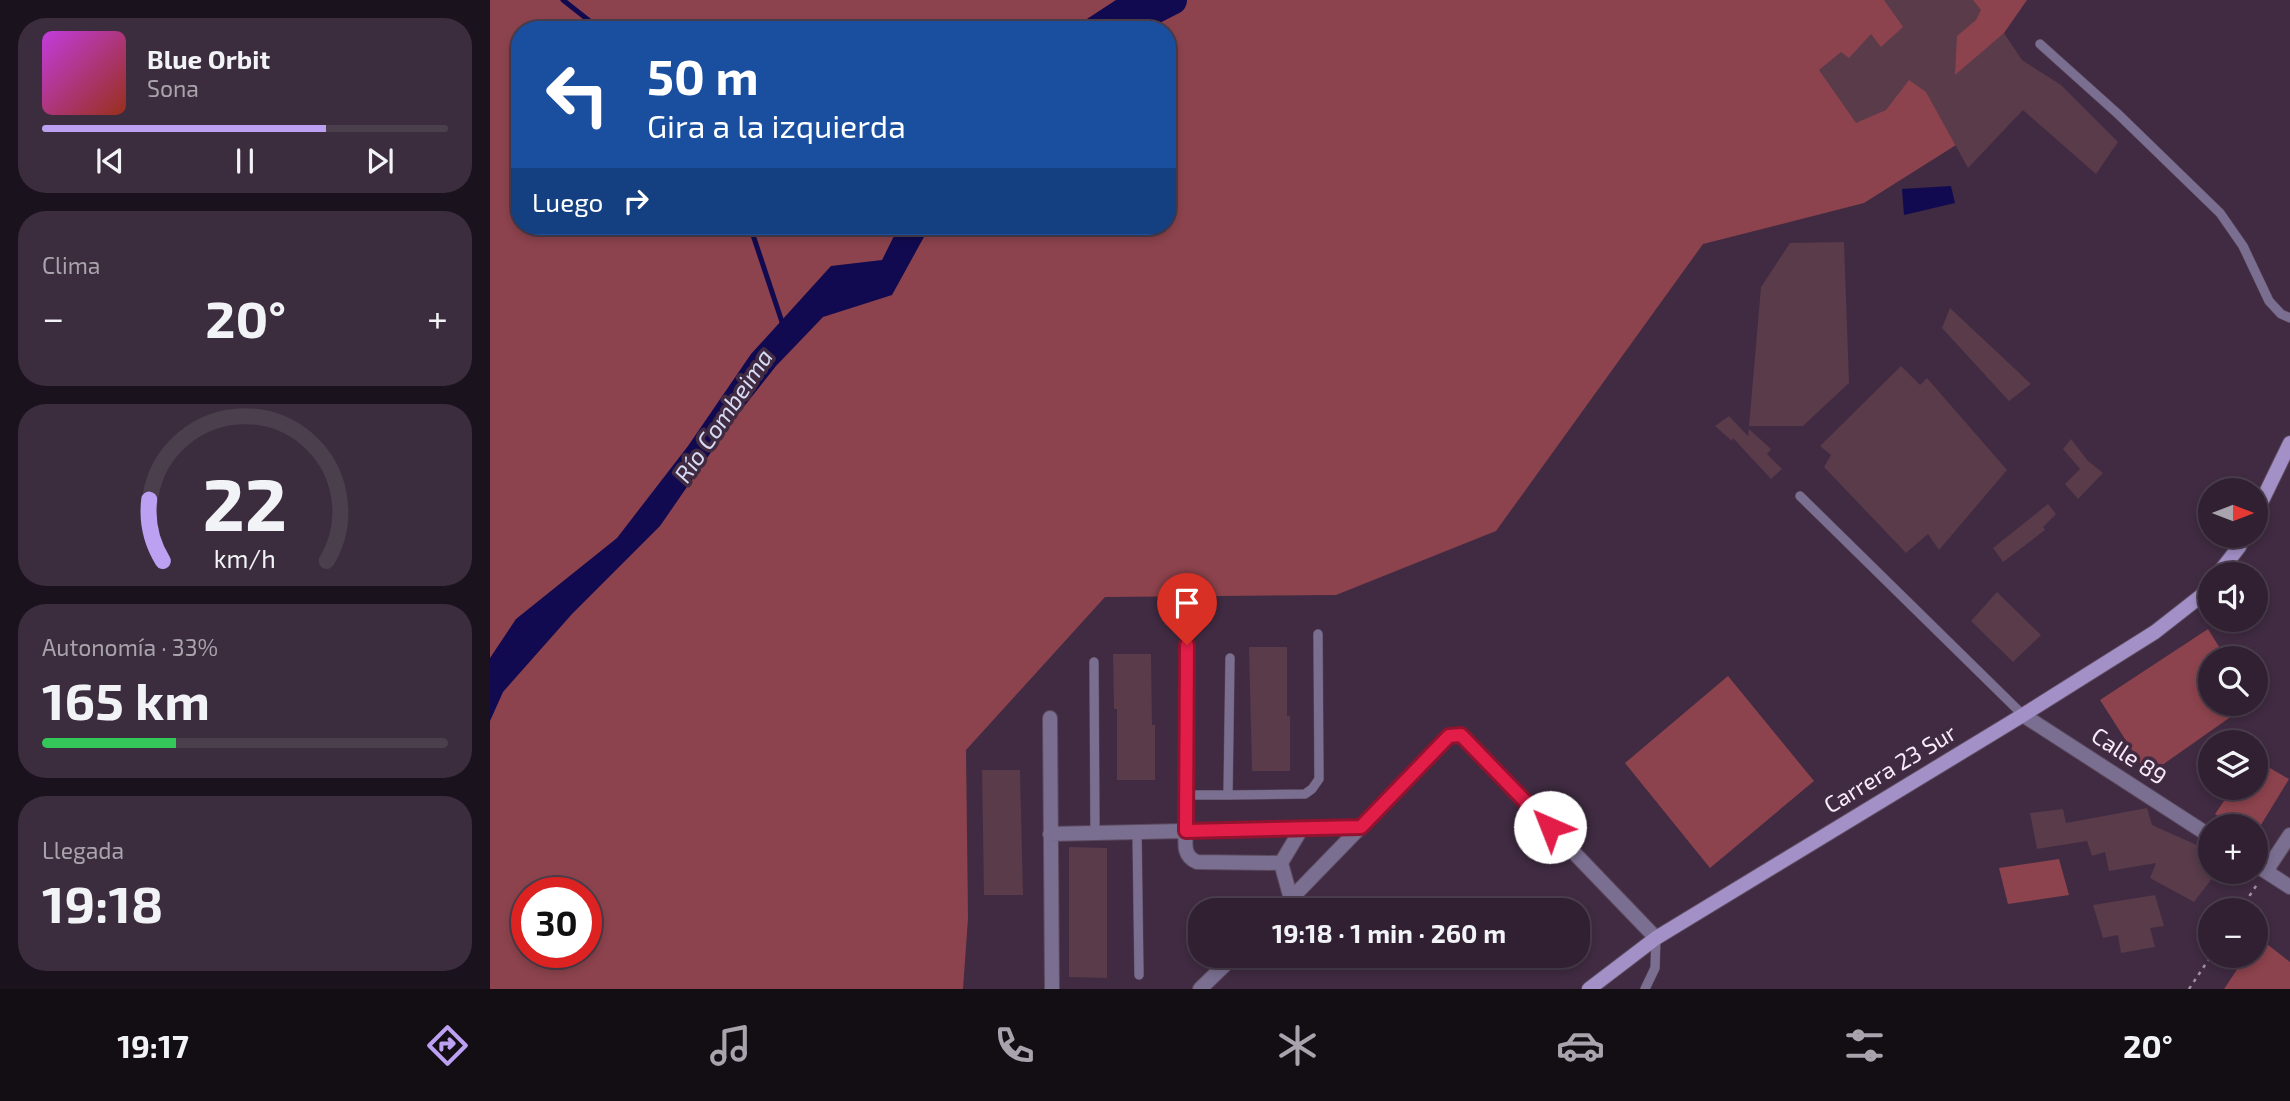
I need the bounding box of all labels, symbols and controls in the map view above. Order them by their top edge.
text: Blue Orbit [147,43,270,74]
text: 50 m [647,46,759,105]
icon: left [532,49,623,140]
text: Sona [147,74,199,102]
text: Gira a la izquierda [647,106,906,144]
icon: previous [91,142,129,180]
icon: pause [226,142,264,180]
icon: next [361,142,399,180]
icon: right [617,182,655,220]
text: Luego [532,186,603,217]
text: Clima [42,251,100,279]
text: 20° [205,286,286,348]
text: − [42,294,64,340]
text: + [427,294,448,340]
water label: Río Combeima [667,343,778,487]
text: 22 [203,458,287,546]
north arrow [2198,478,2268,548]
map controls [2198,478,2268,968]
text: km/h [214,542,276,572]
button: sound [2198,562,2268,632]
pin [1157,573,1217,645]
icon: arrive [1168,584,1206,622]
text: Autonomía · 33% [42,633,218,661]
button: search [2198,646,2268,716]
text: 165 km [42,668,210,730]
street label: Carrera 23 Sur [1818,718,1961,819]
street label: Calle 89 [2087,721,2172,790]
button: layers [2198,730,2268,800]
position arrow [1513,790,1587,864]
button: + [2198,814,2268,884]
text: Llegada [42,836,124,864]
text: 19:18 [42,871,163,933]
speed limit sign: 30 [511,877,602,968]
button: − [2198,898,2268,968]
text: 19:18 · 1 min · 260 m [1272,917,1506,948]
icon: directions [423,1021,472,1070]
icon: music [706,1021,755,1070]
icon: phone [990,1021,1039,1070]
icon: climate [1273,1021,1322,1070]
icon: car [1556,1021,1605,1070]
icon: filters [1840,1021,1889,1070]
text: 19:17 [117,1026,189,1064]
text: 20° [2123,1026,2173,1064]

